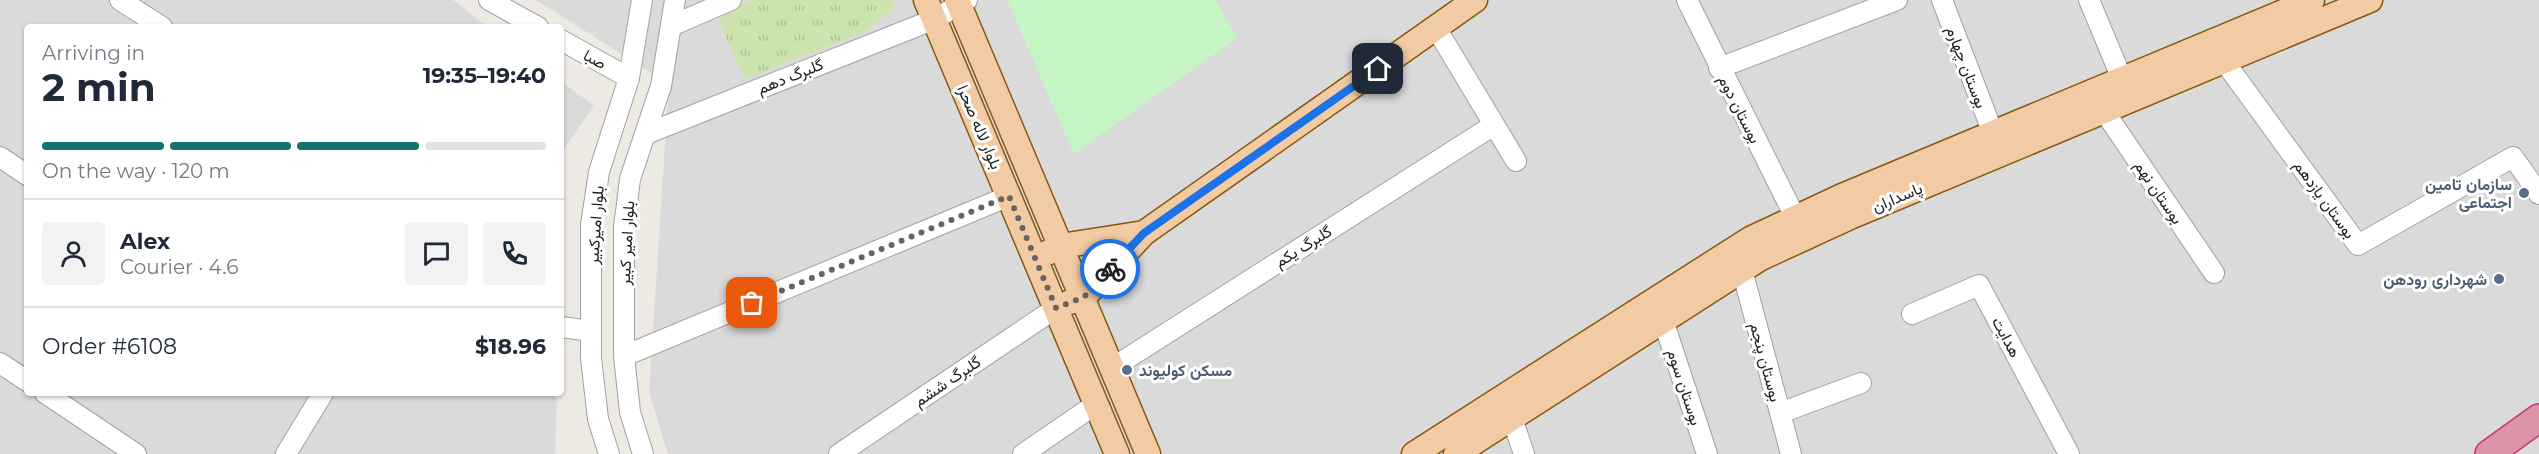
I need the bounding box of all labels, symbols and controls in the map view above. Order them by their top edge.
street label: بوستان چهارم [1940,23,1991,112]
text: Arriving in [42,41,145,65]
pin [1352,43,1403,94]
street label: صبا [580,46,609,73]
icon: home [1361,52,1394,85]
street label: گلبرگ دهم [754,55,826,99]
text: 19:35–19:40 [423,62,546,89]
text: 2 min [42,63,156,111]
street label: بوستان دوم [1713,72,1765,147]
street label: بلوار لاله صحرا [952,82,1006,173]
street label: بوستان یازدهم [2289,156,2359,243]
street label: بوستان نهم [2130,157,2187,228]
text: On the way · 120 m [42,159,230,183]
place label: سازمان تامین اجتماعی [2425,175,2512,212]
street label: پاسداران [1869,178,1926,218]
street label: بلوار امیرکبیر [583,185,609,266]
marker: سازمان تامین اجتماعی [2517,186,2531,200]
street label: بلوار امیر کبیر [615,200,639,287]
street label: گلبرگ یکم [1271,221,1336,272]
button: person [42,222,105,285]
button: chat [405,222,468,285]
button: phone [483,222,546,285]
text: Alex [120,228,170,255]
courier [1080,239,1140,299]
icon: bike [1094,253,1127,286]
text: Courier · 4.6 [120,255,238,279]
place label: شهرداری رودهن [2383,270,2487,290]
marker: شهرداری رودهن [2492,272,2506,286]
pin [726,277,777,328]
icon: bag [735,286,768,319]
street label: هدایت [1988,314,2025,361]
street label: بوستان پنجم [1744,320,1785,404]
text: Order #6108 [42,333,177,360]
text: $18.96 [475,333,546,360]
street label: بوستان سوم [1662,347,1706,428]
street label: گلبرگ ششم [910,352,985,412]
place label: مسکن کولیوند [1139,361,1233,381]
marker: مسکن کولیوند [1120,363,1134,377]

